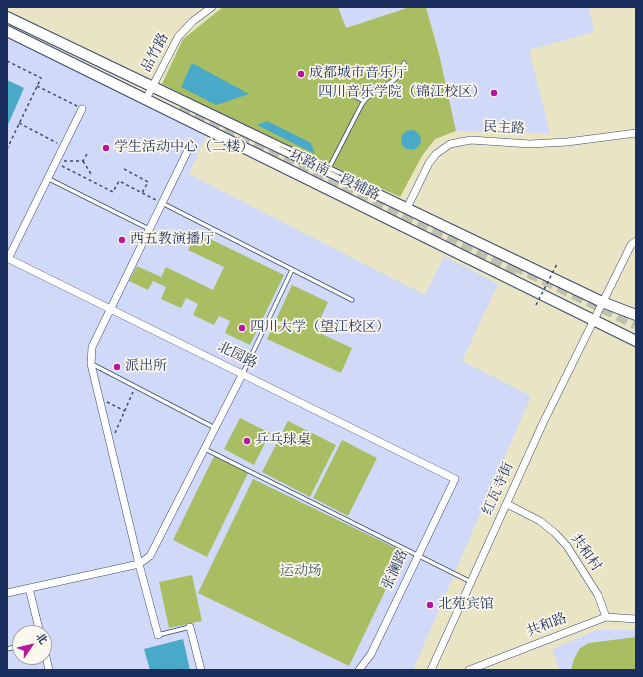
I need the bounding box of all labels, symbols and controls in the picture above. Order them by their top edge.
street label: 品竹路 [139,31,173,75]
place label: 成都城市音乐厅 [309,66,407,82]
marker: 成都城市音乐厅 [296,69,306,79]
place label: 四川音乐学院（锦江校区） [318,85,486,101]
marker: 四川音乐学院（锦江校区） [489,88,499,98]
street label: 民主路 [483,120,525,138]
place label: 学生活动中心（二楼） [114,140,254,156]
street label: 一环路南一段辅路 [274,141,382,205]
marker: 学生活动中心（二楼） [101,143,111,153]
place label: 西五教演播厅 [130,232,214,248]
marker: 西五教演播厅 [117,235,127,245]
place label: 四川大学（望江校区） [250,320,390,336]
marker: 四川大学（望江校区） [237,323,247,333]
street label: 北园路 [214,339,260,373]
place label: 派出所 [125,359,167,375]
marker: 派出所 [112,362,122,372]
place label: 乒乓球桌 [255,433,311,449]
marker: 乒乓球桌 [242,436,252,446]
street label: 红瓦寺街 [480,460,518,518]
street label: 共和村 [566,531,604,575]
street label: 张澜路 [380,547,412,593]
park label: 运动场 [280,564,322,580]
place label: 北苑宾馆 [438,597,494,613]
marker: 北苑宾馆 [425,600,435,610]
street label: 共和路 [524,611,570,641]
north arrow [12,625,52,665]
text: 北 [32,630,50,647]

